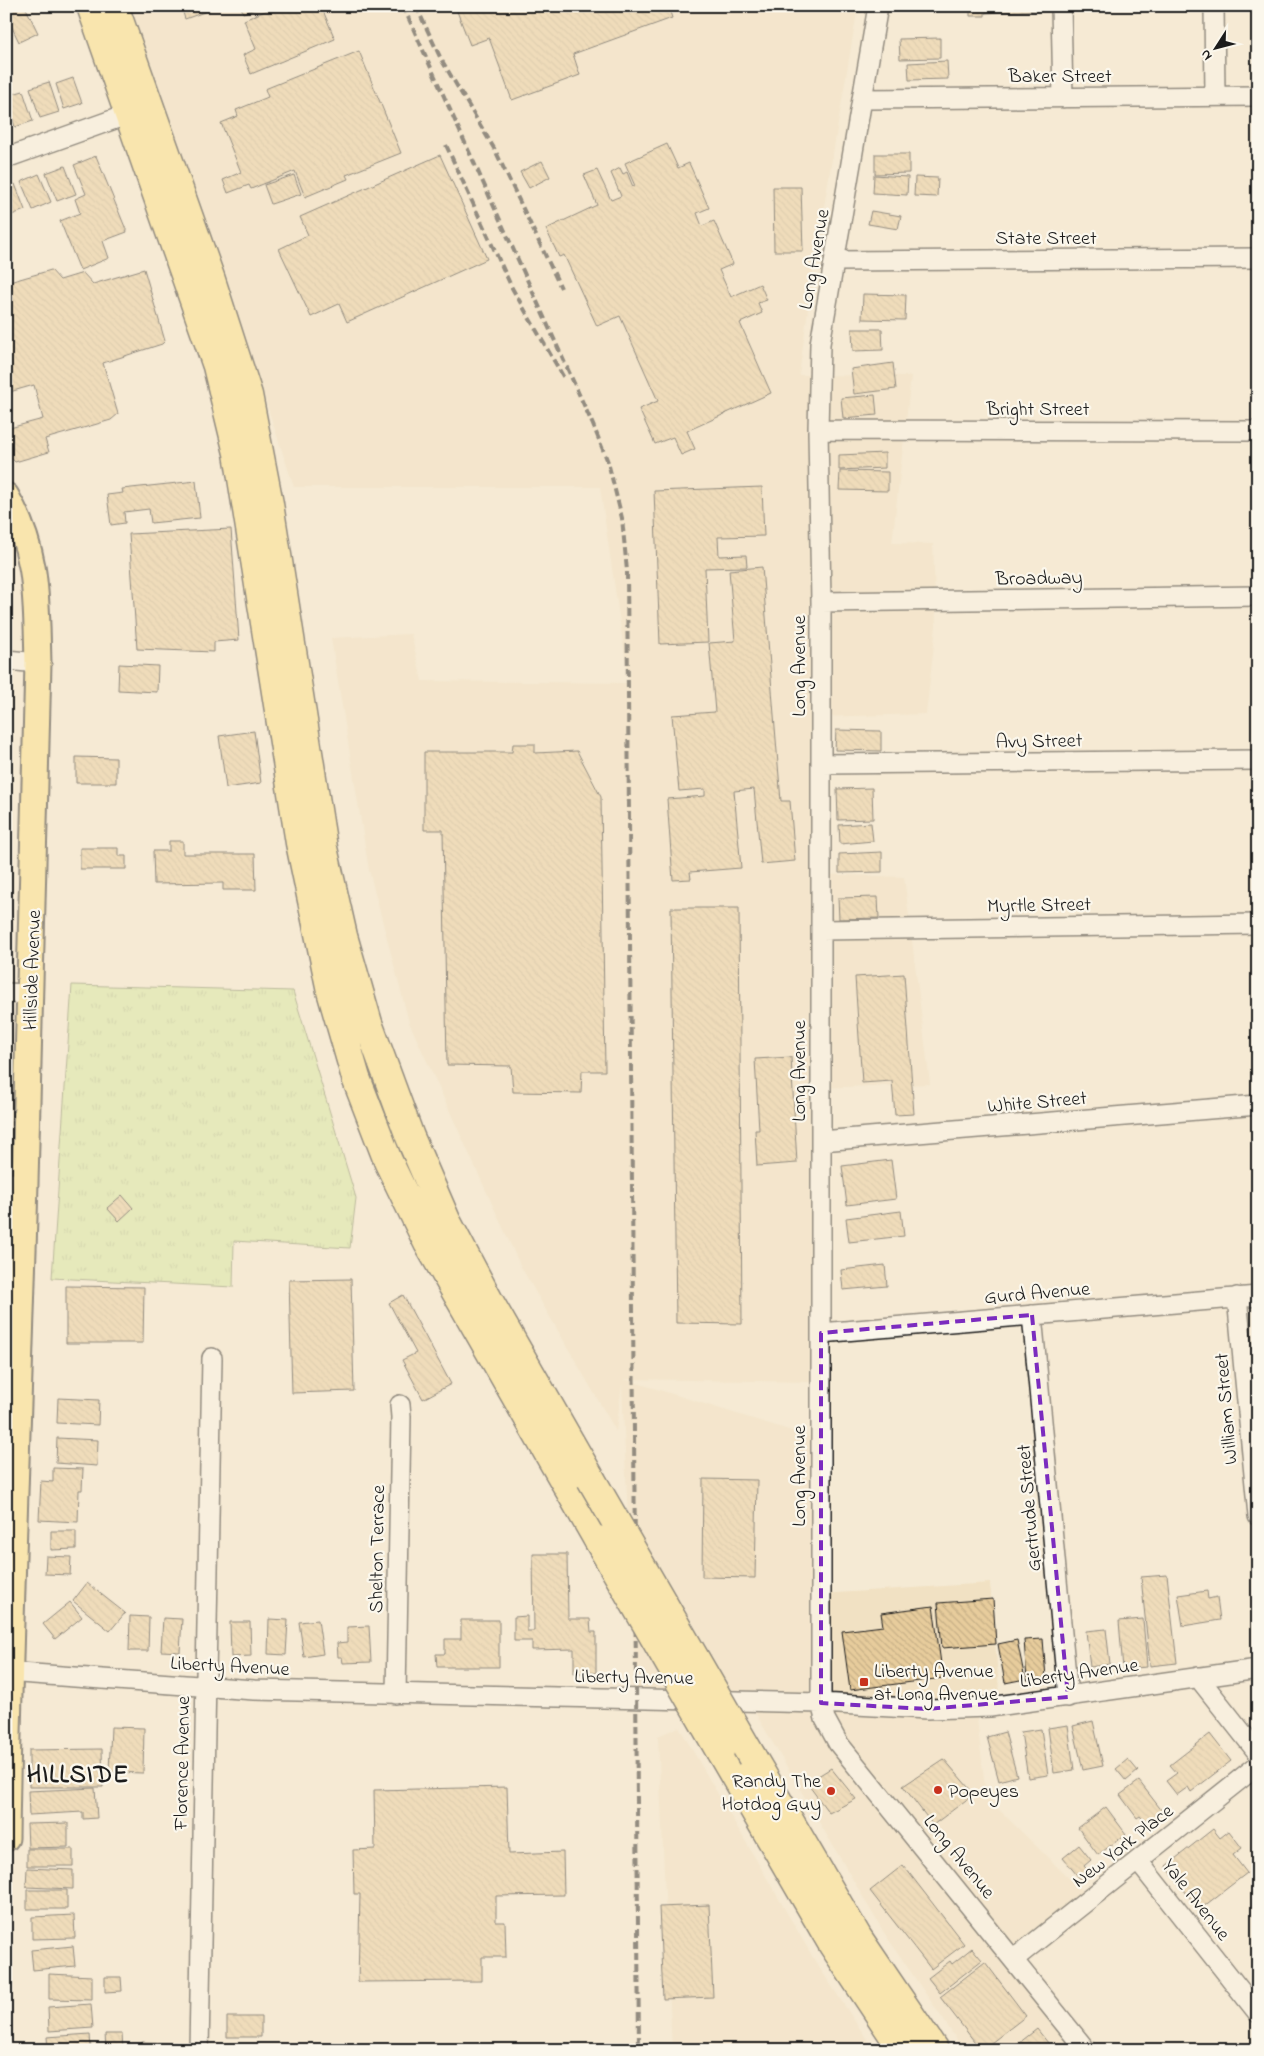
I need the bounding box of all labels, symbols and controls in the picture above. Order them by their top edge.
north arrow [1192,22,1242,72]
text: N [1195,45,1218,65]
street label: Baker Street [1007,63,1112,92]
street label: Long Avenue [792,207,840,312]
street label: State Street [995,225,1097,254]
street label: Bright Street [985,396,1090,426]
street label: Broadway [994,564,1083,595]
street label: Long Avenue [786,615,816,717]
street label: Avy Street [996,727,1083,758]
street label: Myrtle Street [987,891,1092,922]
street label: Hillside Avenue [17,909,50,1031]
street label: Long Avenue [786,1020,816,1122]
street label: White Street [986,1085,1088,1122]
street label: Gurd Avenue [983,1275,1091,1314]
street label: William Street [1208,1351,1247,1466]
street label: Long Avenue [786,1425,816,1527]
street label: Gertrude Street [1010,1443,1050,1573]
street label: Shelton Terrace [363,1485,394,1613]
street label: Liberty Avenue [170,1650,290,1685]
street label: Liberty Avenue [1018,1652,1140,1697]
place label: Liberty Avenue at Long Avenue [874,1658,998,1711]
street label: Liberty Avenue [574,1663,694,1694]
marker: Liberty Avenue at Long Avenue [858,1676,870,1688]
street label: Florence Avenue [168,1696,199,1831]
district label: HILLSIDE [27,1758,129,1794]
place label: Randy The Hotdog Guy [722,1768,821,1821]
place label: Popeyes [948,1778,1019,1807]
marker: Popeyes [932,1784,944,1796]
marker: Randy The Hotdog Guy [825,1785,837,1797]
street label: New York Place [1067,1798,1181,1896]
street label: Long Avenue [914,1809,1001,1907]
street label: Yale Avenue [1154,1853,1236,1948]

